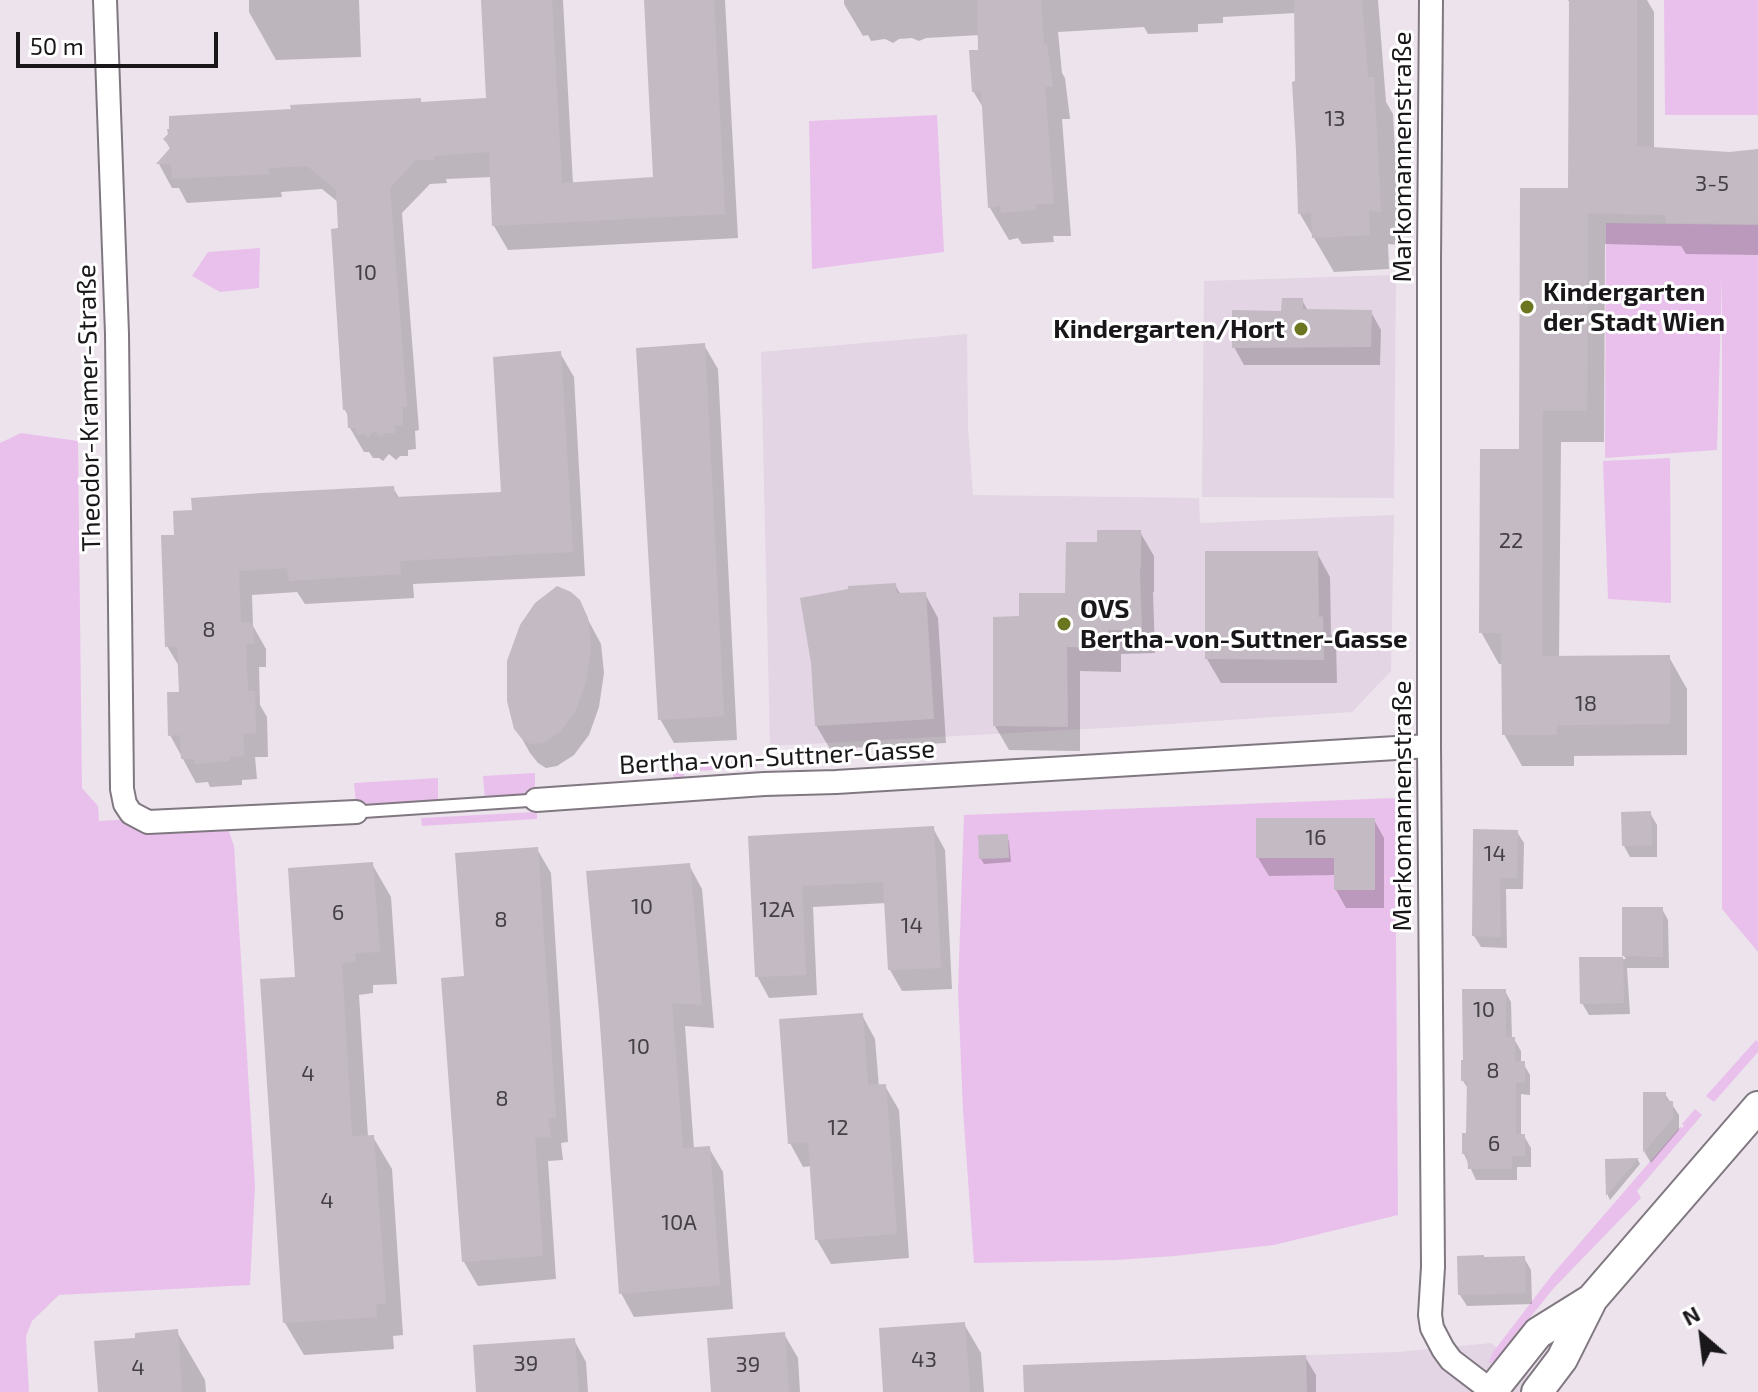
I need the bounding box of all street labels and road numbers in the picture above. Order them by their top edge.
street label: Markomannenstraße [1386,32,1418,282]
street label: Theodor-Kramer-Straße [71,264,107,552]
street label: Markomannenstraße [1386,681,1418,931]
street label: Bertha-von-Suttner-Gasse [618,733,936,781]

